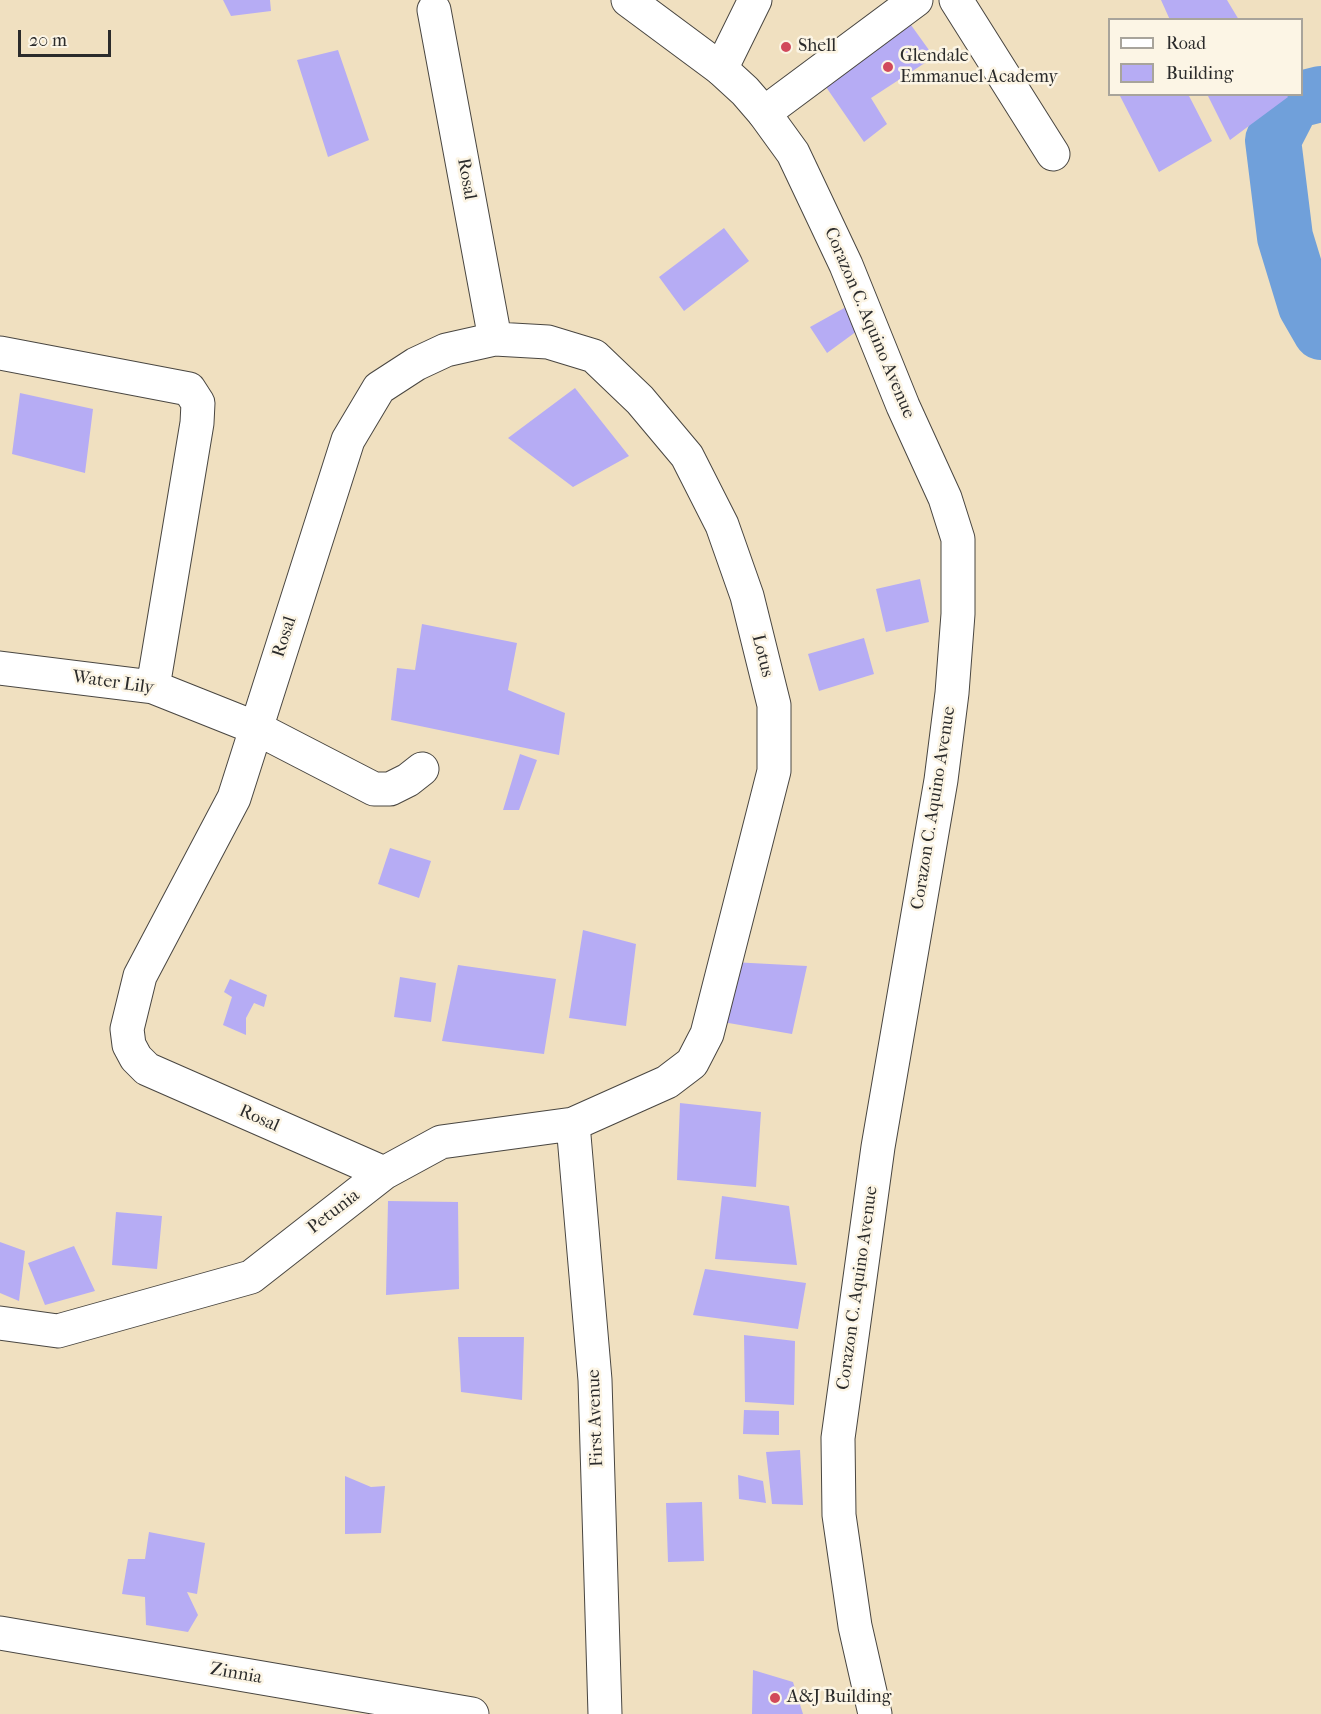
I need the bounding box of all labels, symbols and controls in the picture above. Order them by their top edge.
scale bar [21,18,114,56]
legend [1108,18,1303,96]
text: 20 m [29,30,67,51]
text: Road [1166,33,1206,54]
place label: Shell [798,36,836,58]
marker: Shell [779,40,793,54]
place label: Glendale Emmanuel Academy [900,46,1058,88]
marker: Glendale Emmanuel Academy [881,60,895,74]
text: Building [1166,63,1233,84]
street label: Rosal [452,156,480,202]
street label: Corazon C. Aquino Avenue [819,224,919,422]
street label: Rosal [268,614,302,660]
street label: Lotus [746,632,778,680]
street label: Water Lily [71,667,155,699]
street label: Corazon C. Aquino Avenue [907,705,961,911]
street label: Rosal [235,1101,283,1137]
street label: Petunia [304,1185,364,1239]
street label: Corazon C. Aquino Avenue [833,1185,883,1391]
street label: First Avenue [584,1369,608,1467]
street label: Zinnia [208,1659,264,1689]
place label: A&J Building [787,1687,891,1709]
marker: A&J Building [768,1691,782,1705]

